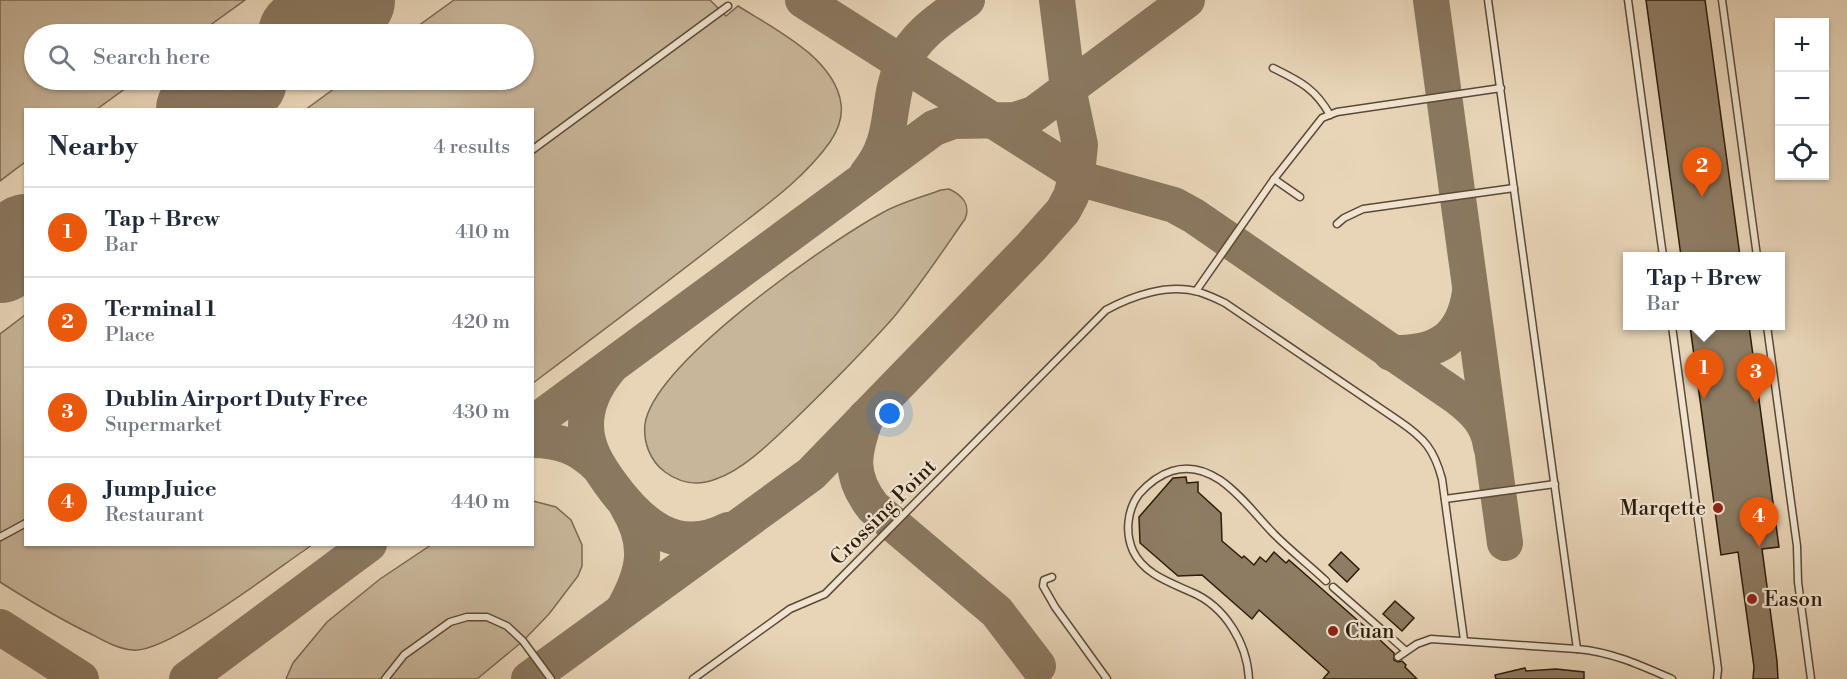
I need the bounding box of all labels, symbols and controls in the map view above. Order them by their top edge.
map controls [1775,18,1829,180]
button: + [1775,18,1829,72]
search box [24,24,534,90]
icon: search [45,41,78,74]
text: Search here [93,44,210,71]
button: − [1775,72,1829,126]
button: locate [1775,126,1829,180]
text: Nearby [48,131,138,163]
text: 4 results [433,135,510,160]
pin: 2 [1682,148,1722,197]
text: Tap + Brew [105,206,219,233]
text: 1 [63,220,72,245]
text: 410 m [455,220,510,245]
text: Bar [105,233,138,258]
popup [1623,252,1785,330]
text: Tap + Brew [1647,265,1761,292]
text: Bar [1647,292,1680,317]
text: Terminal 1 [105,296,216,323]
text: 2 [61,310,74,335]
text: 420 m [452,310,510,335]
text: Place [105,323,155,348]
pin: 1 [1684,350,1724,399]
pin: 3 [1736,354,1776,403]
text: Dublin Airport Duty Free [105,386,368,413]
your location [875,399,904,428]
text: 3 [61,400,74,425]
text: 430 m [452,400,510,425]
text: Supermarket [105,413,222,438]
street label: Crossing Point [825,454,943,571]
text: Jump Juice [105,476,216,503]
text: 4 [61,490,74,515]
text: 440 m [451,490,510,515]
place label: Marqette [1620,496,1706,522]
pin: 4 [1740,498,1778,547]
marker: Marqette [1711,501,1725,515]
text: Restaurant [105,503,204,528]
place label: Eason [1764,587,1823,613]
marker: Eason [1745,592,1759,606]
place label: Cuan [1345,619,1395,645]
marker: Cuan [1326,624,1340,638]

